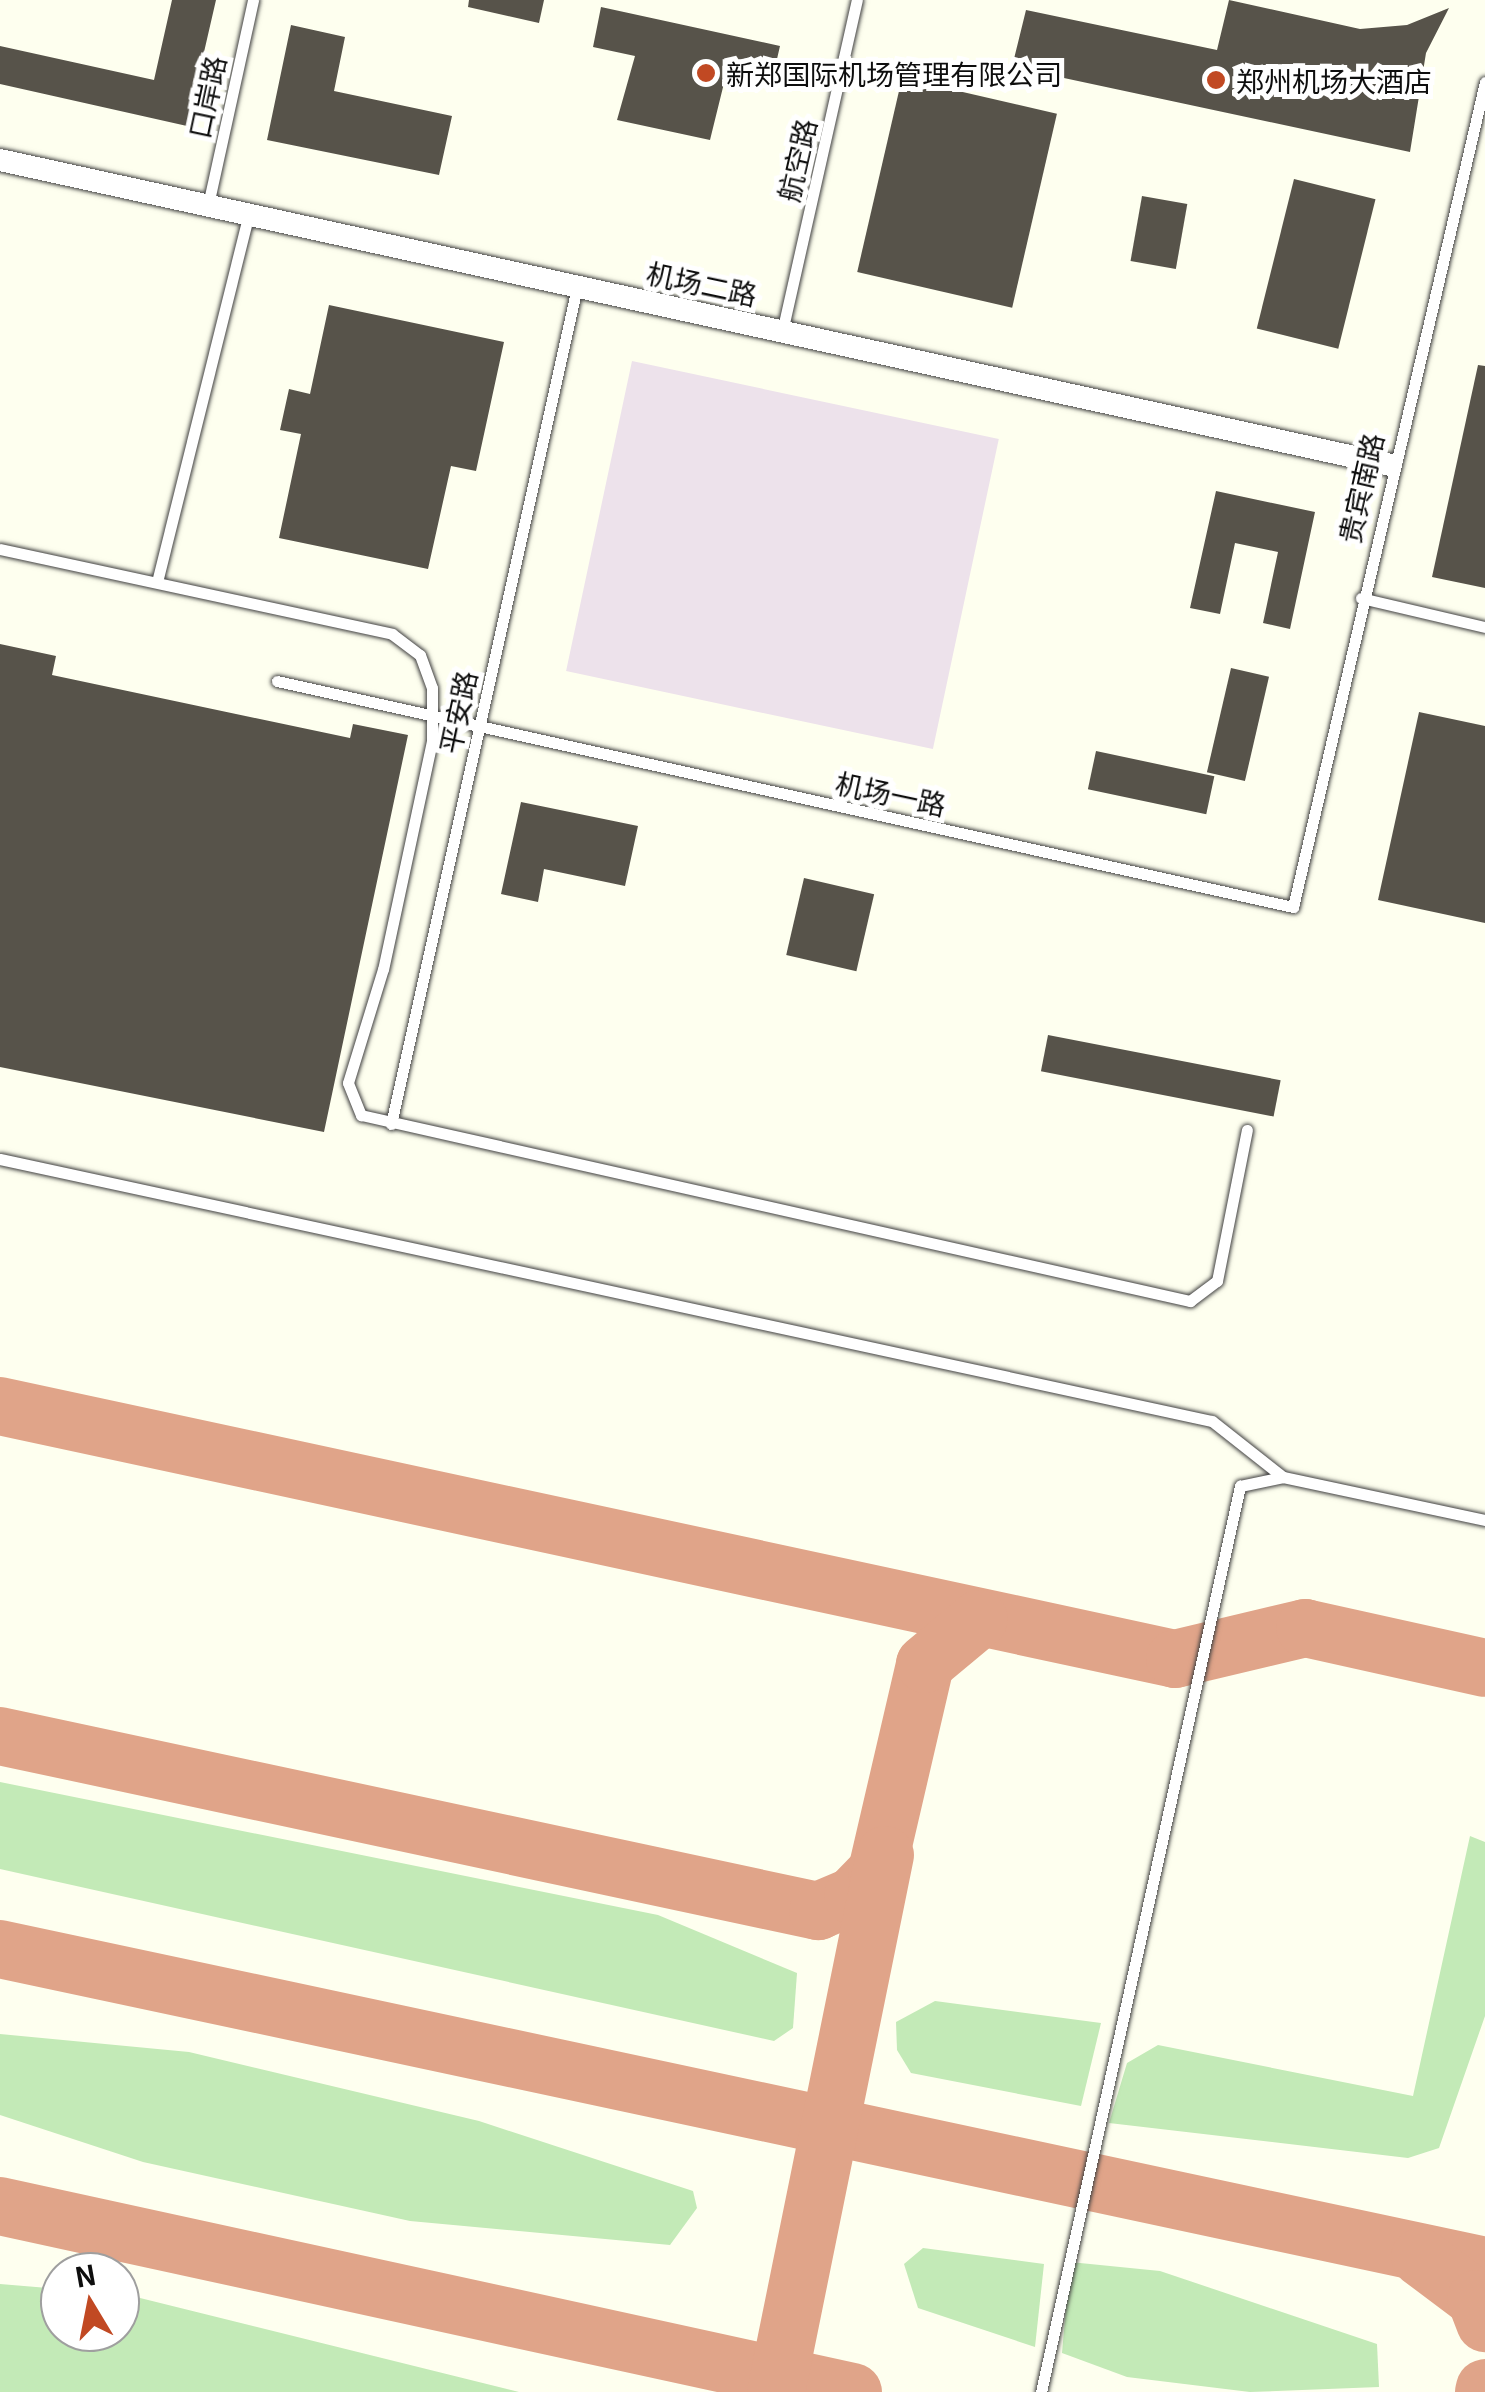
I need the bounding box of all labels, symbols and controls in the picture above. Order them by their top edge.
street label: 口岸路 [181,52,231,142]
place label: 新郑国际机场管理有限公司 [726,56,1062,90]
marker: 新郑国际机场管理有限公司 [695,62,717,84]
place label: 郑州机场大酒店 [1236,63,1432,97]
marker: 郑州机场大酒店 [1205,69,1227,91]
street label: 航空路 [770,115,822,205]
street label: 机场二路 [644,255,760,311]
street label: 贵宾南路 [1331,430,1389,546]
street label: 平安路 [432,667,482,757]
street label: 机场一路 [833,765,949,821]
north arrow [40,2252,140,2352]
text: N [71,2253,99,2296]

